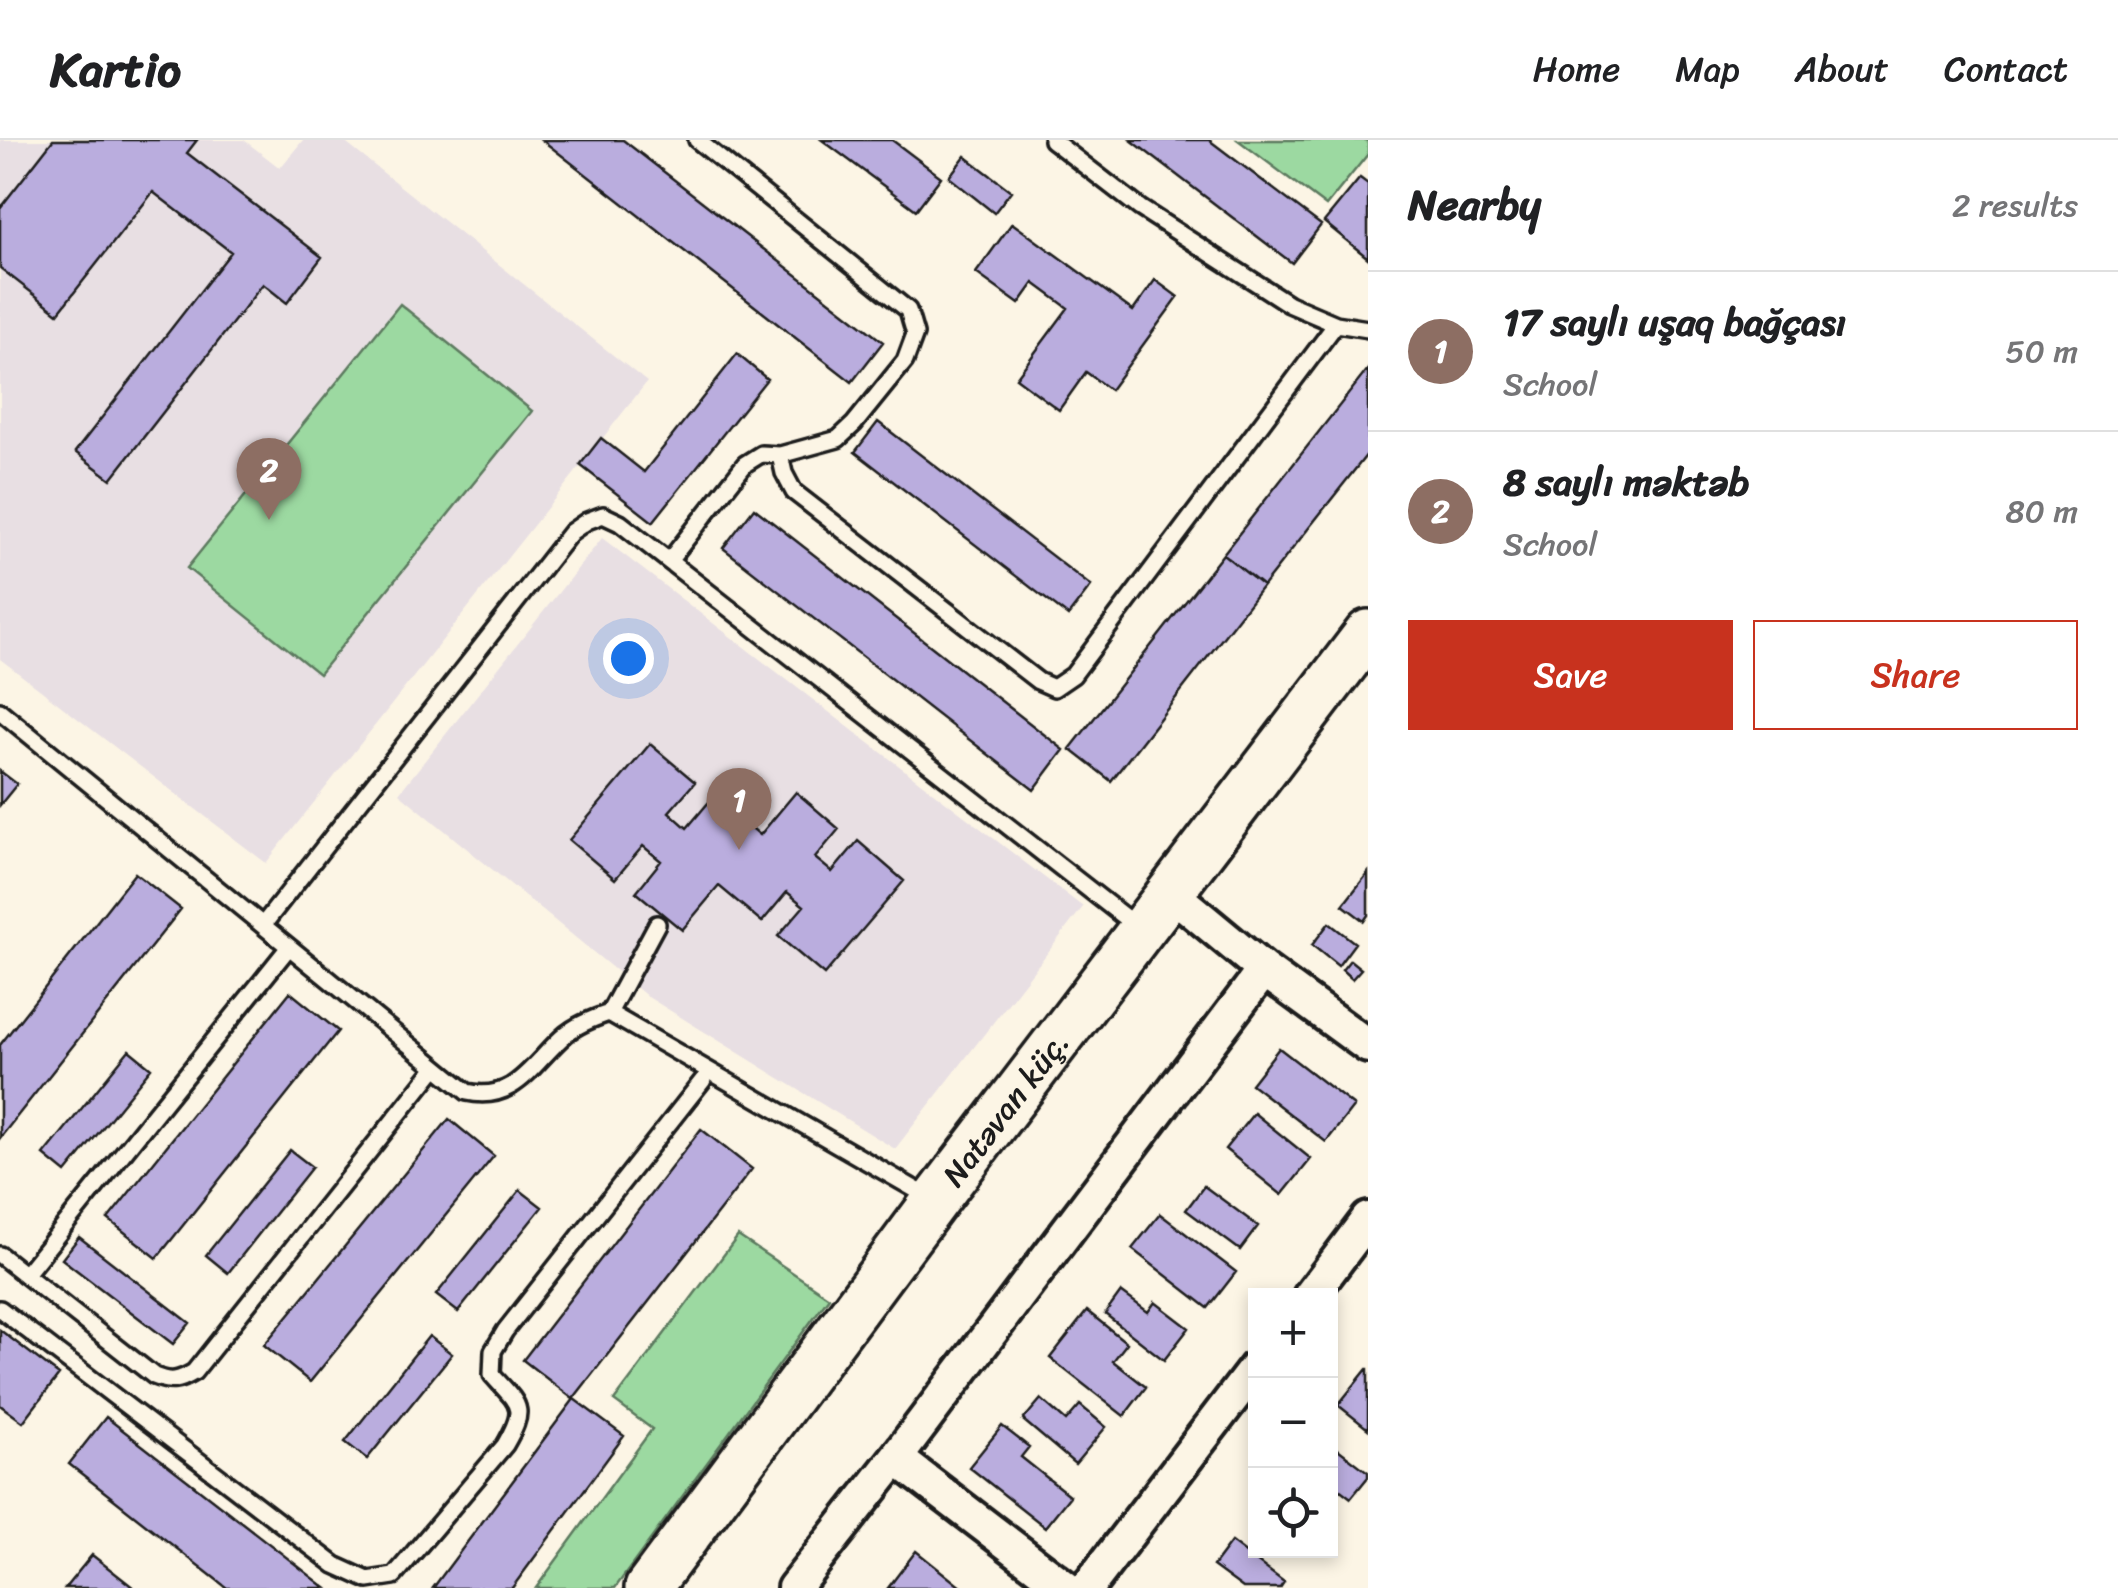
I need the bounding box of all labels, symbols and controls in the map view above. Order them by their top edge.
text: Kartio [50,27,181,112]
text: Home [1533,38,1620,100]
text: Map [1675,38,1740,100]
text: About [1795,38,1889,100]
text: Contact [1944,38,2068,100]
text: Nearby [1408,168,1541,242]
text: 2 results [1952,177,2078,234]
text: 17 saylı uşaq bağçası [1503,289,1846,356]
text: 1 [1434,323,1447,380]
text: 50 m [2005,323,2078,380]
text: School [1503,356,1597,413]
pin: 2 [236,438,302,520]
text: 8 saylı məktəb [1503,449,1749,516]
text: 2 [1431,483,1450,540]
text: 80 m [2006,483,2078,540]
text: School [1503,516,1597,573]
button: Save [1408,620,1733,730]
button: Share [1753,620,2078,730]
your location [603,633,654,684]
pin: 1 [706,768,772,850]
street label: Natəvan küç. [927,1018,1085,1200]
map controls [1248,1288,1338,1558]
button: + [1248,1288,1338,1378]
button: − [1248,1378,1338,1468]
button: locate [1248,1468,1338,1558]

